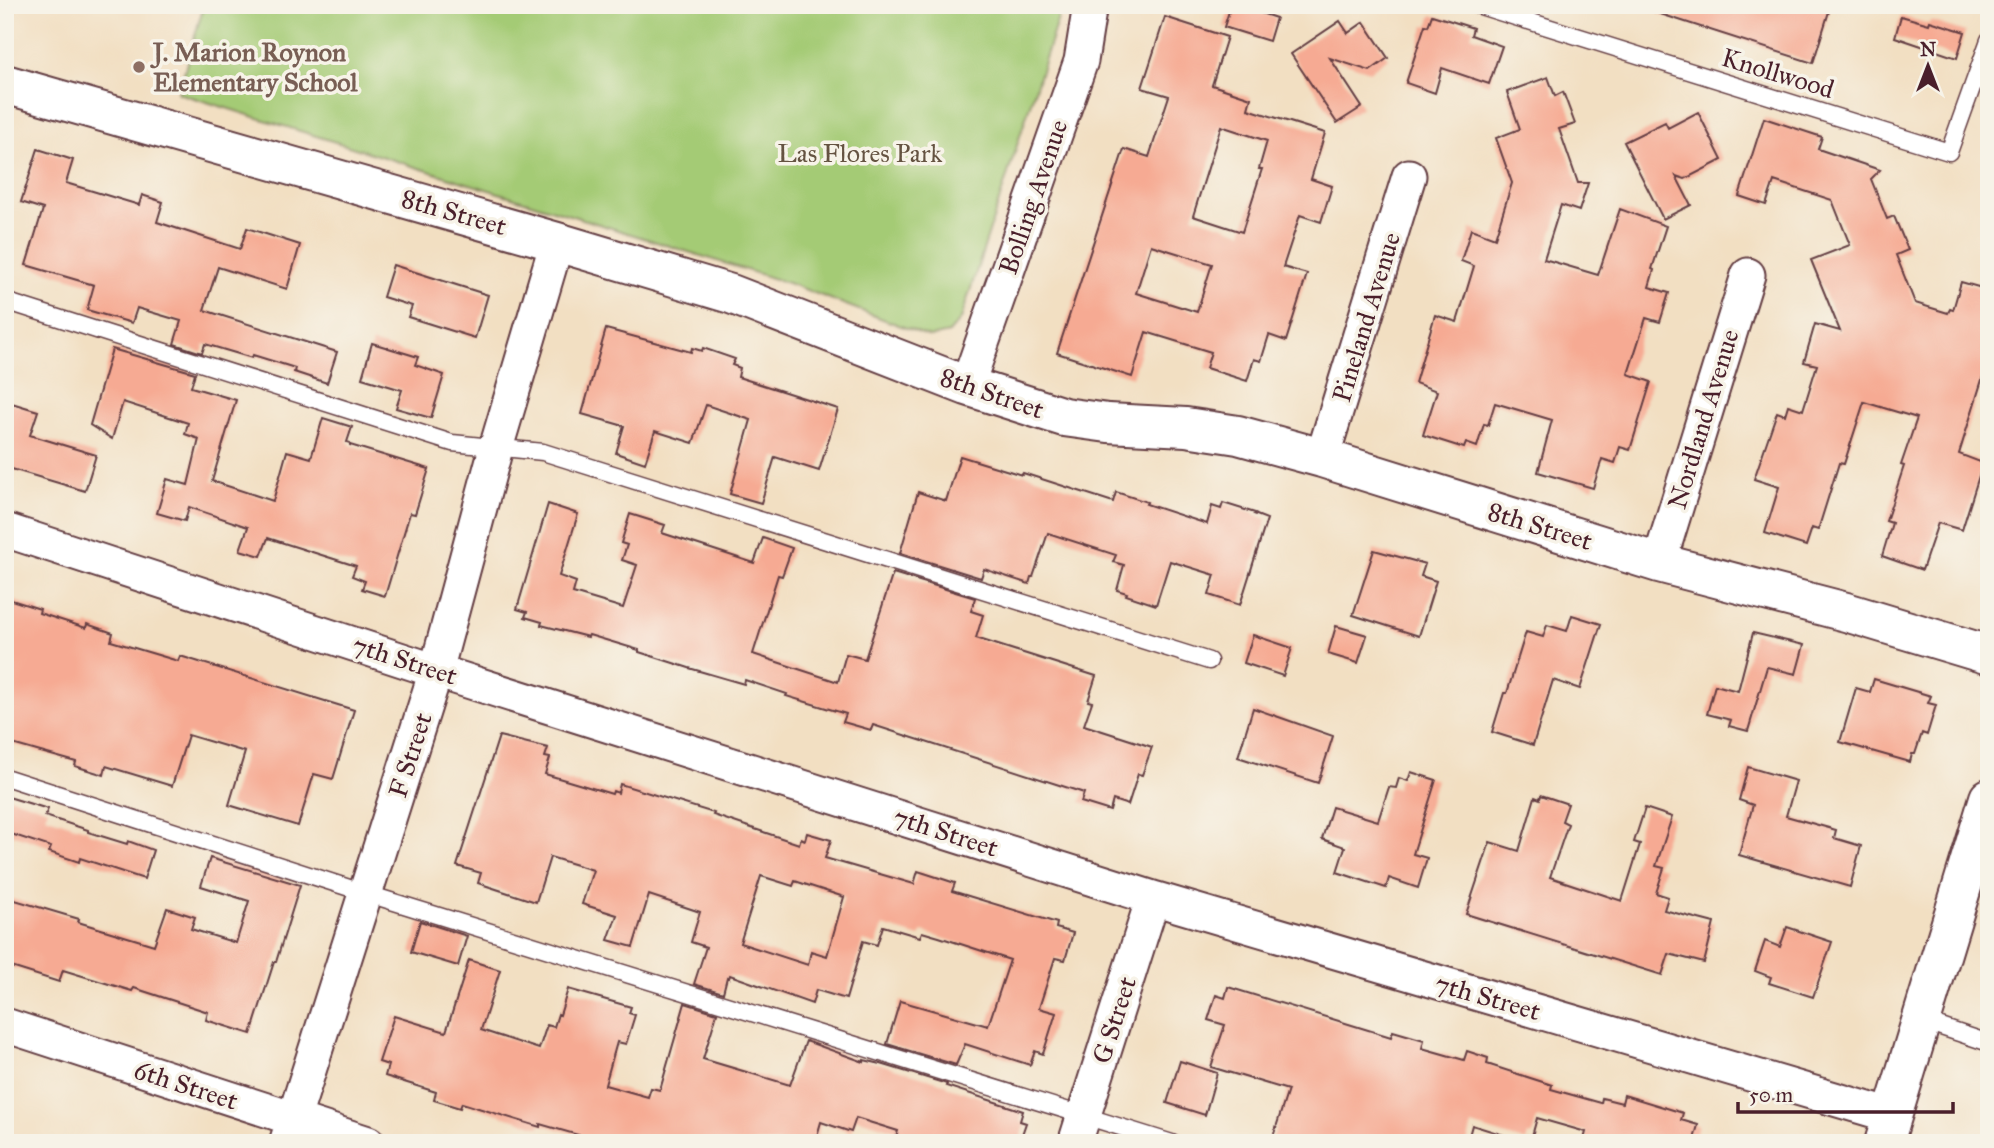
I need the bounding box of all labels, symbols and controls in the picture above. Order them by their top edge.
north arrow [1892,32,1962,102]
place label: J. Marion Roynon Elementary School [150,36,358,98]
text: N [1920,38,1936,61]
street label: Knollwood [1718,41,1838,105]
marker: J. Marion Roynon Elementary School [131,59,147,75]
street label: Bolling Avenue [992,115,1074,279]
park label: Las Flores Park [778,137,943,169]
street label: 8th Street [398,182,510,242]
street label: Pineland Avenue [1325,228,1407,406]
street label: Nordland Avenue [1660,325,1746,513]
street label: 8th Street [936,360,1048,426]
street label: 8th Street [1484,495,1596,557]
street label: 7th Street [349,628,461,692]
street label: F Street [381,709,439,801]
street label: 7th Street [890,800,1002,864]
street label: 7th Street [1432,967,1544,1027]
street label: G Street [1085,973,1143,1067]
street label: 6th Street [130,1053,242,1117]
scale bar [1738,1071,1954,1115]
text: 50 m [1749,1082,1794,1108]

